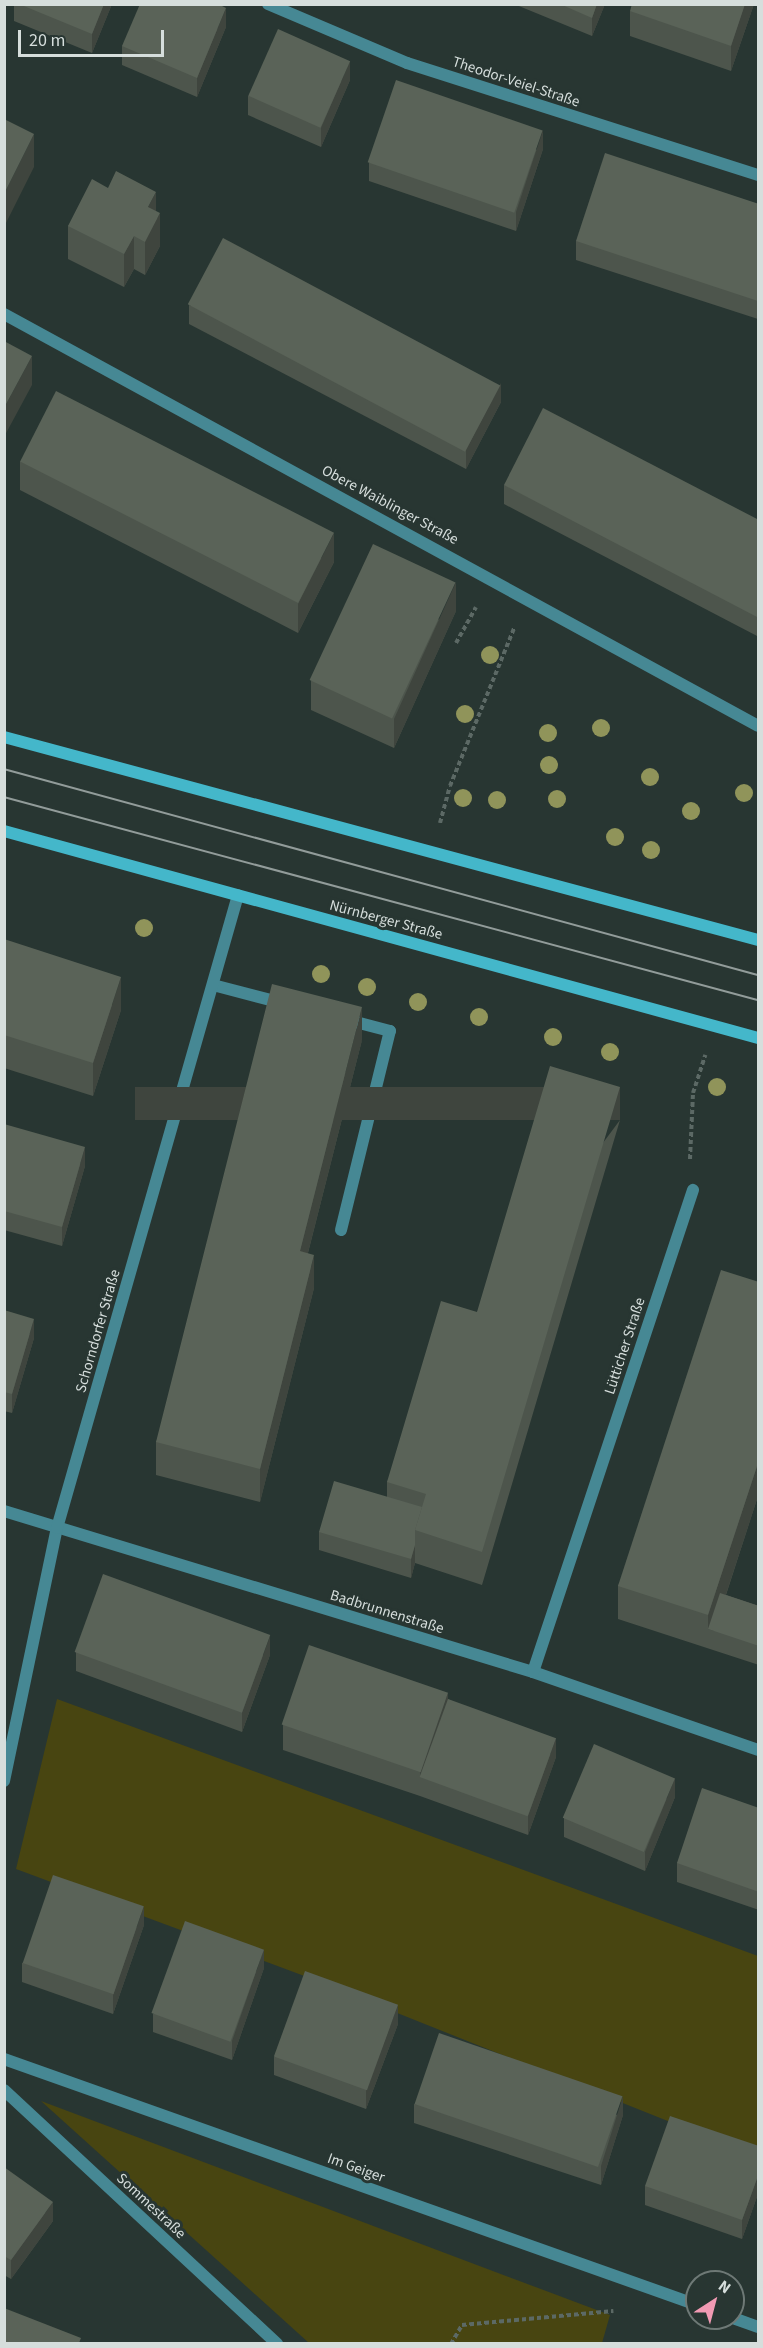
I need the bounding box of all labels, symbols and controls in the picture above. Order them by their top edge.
scale bar [21,18,166,56]
text: 20 m [29,28,65,53]
street label: Theodor-Veiel-Straße [450,53,582,111]
street label: Obere Waiblinger Straße [319,461,461,549]
street label: Nürnberger Straße [328,896,444,944]
street label: Schorndorfer Straße [72,1267,124,1395]
street label: Lütticher Straße [601,1295,649,1397]
street label: Badbrunnenstraße [328,1586,446,1638]
street label: Im Geiger [325,2149,387,2187]
street label: Sommestraße [113,2169,189,2243]
north arrow [685,2270,745,2330]
text: N [714,2275,735,2299]

